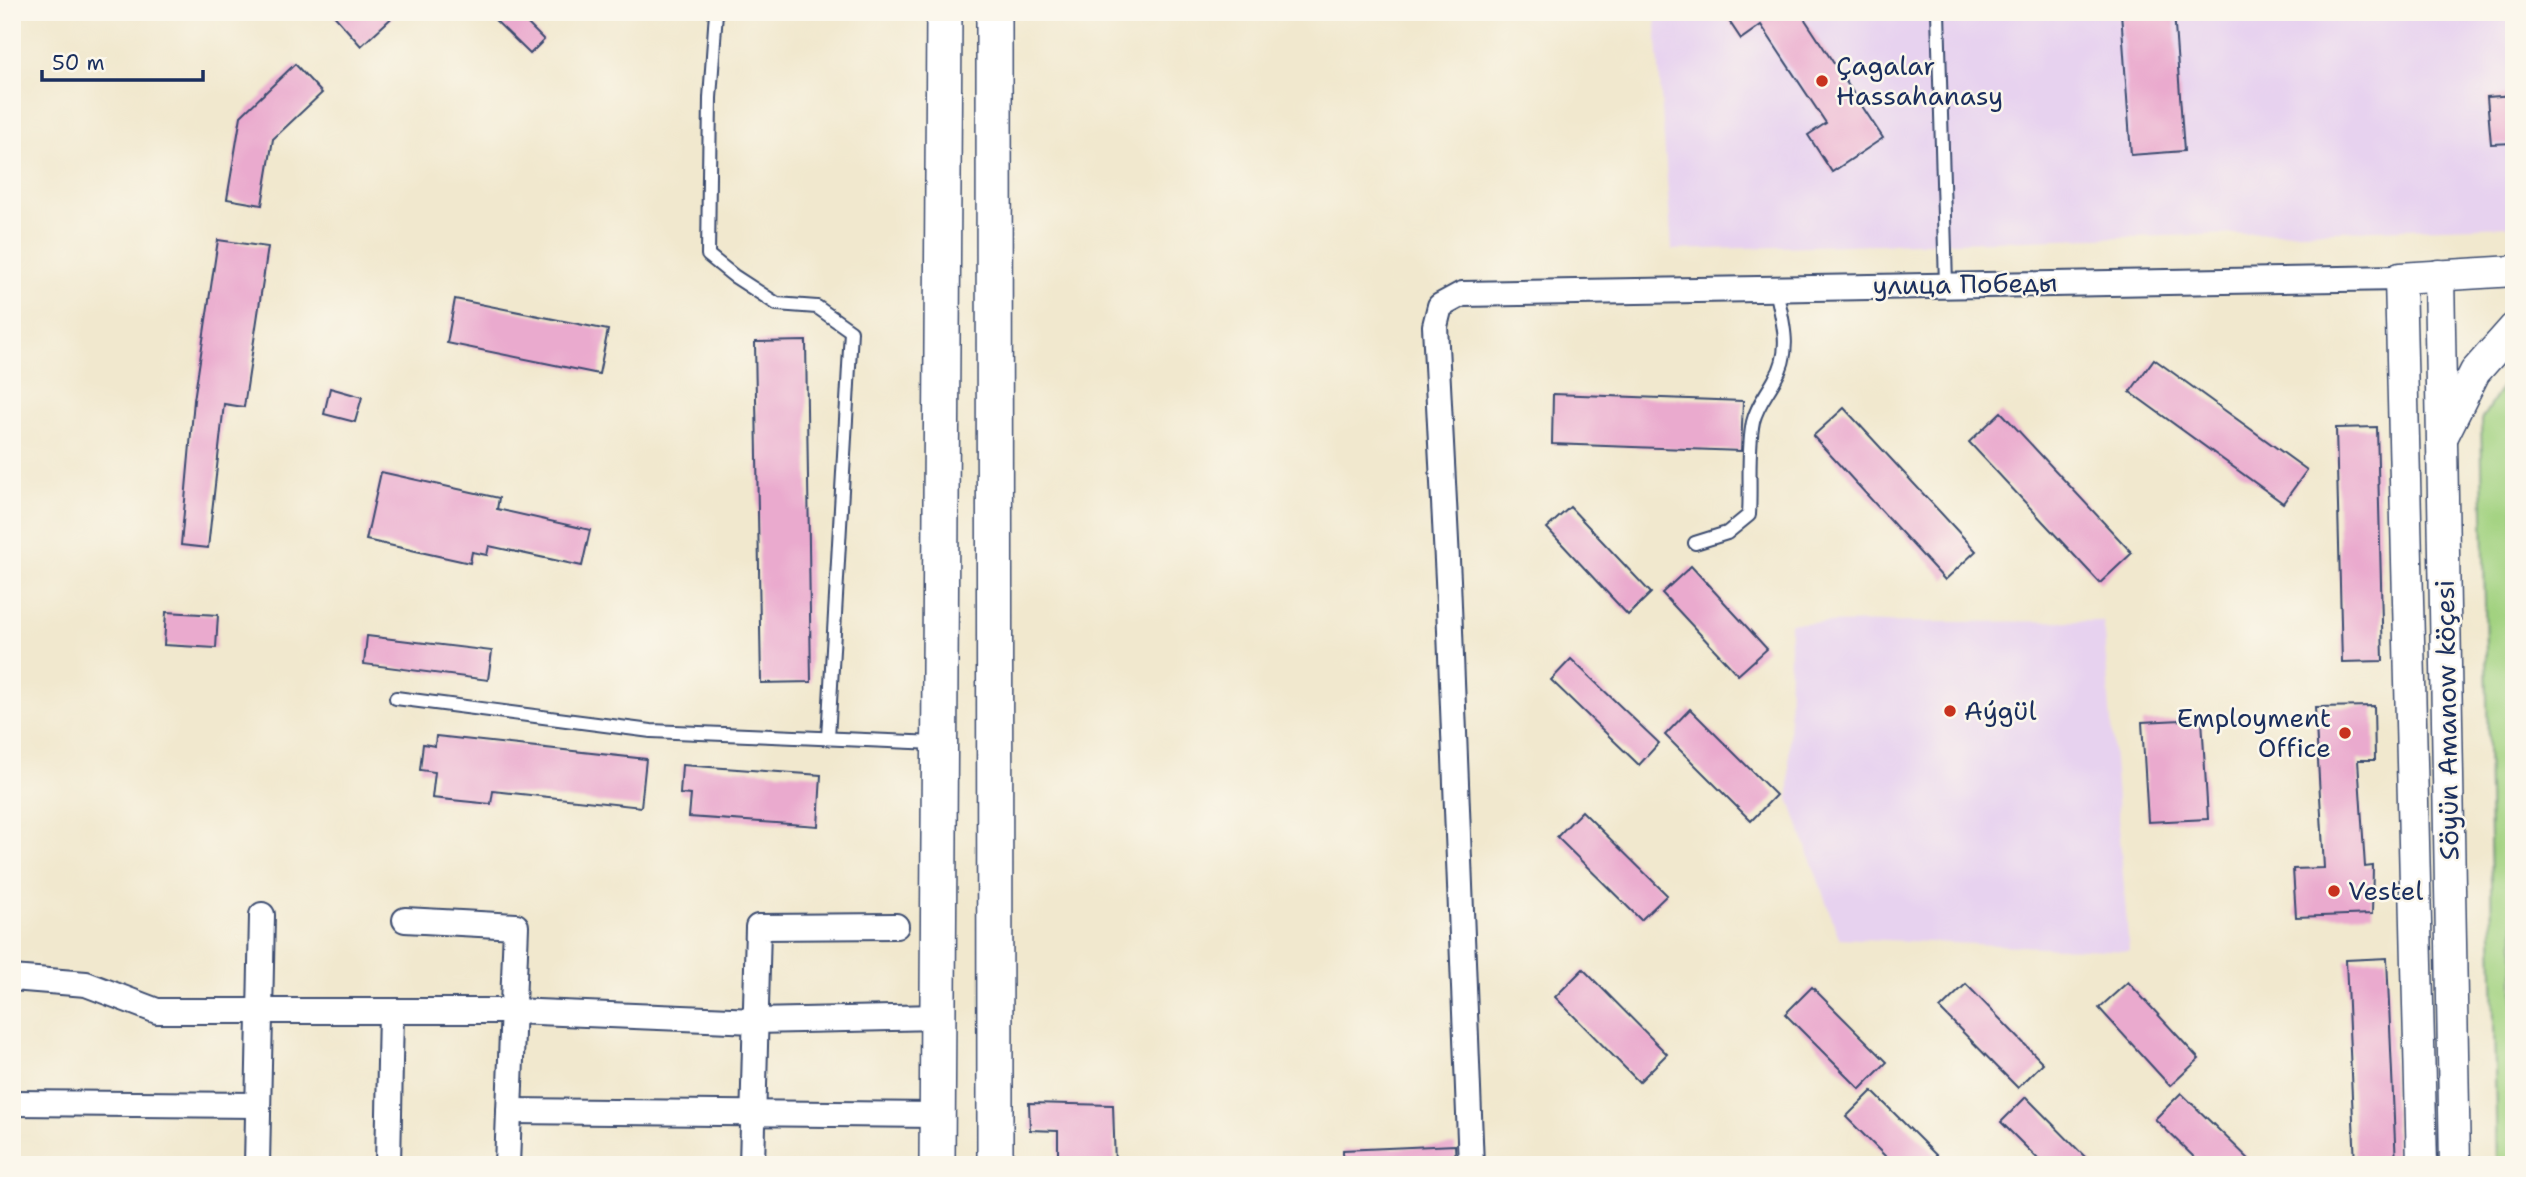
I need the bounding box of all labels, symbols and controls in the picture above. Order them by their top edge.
scale bar [42,38,203,82]
place label: Çagalar Hassahanasy [1836,48,2003,113]
text: 50 m [52,49,105,77]
marker: Çagalar Hassahanasy [1814,73,1830,89]
street label: улица Победы [1872,264,2058,303]
street label: Söyün Amanow köçesi [2427,579,2466,861]
place label: Aýgül [1964,693,2037,728]
place label: Employment Office [2177,700,2331,765]
marker: Aýgül [1942,703,1958,719]
marker: Employment Office [2337,725,2353,741]
place label: Vestel [2348,873,2423,908]
marker: Vestel [2326,883,2342,899]

